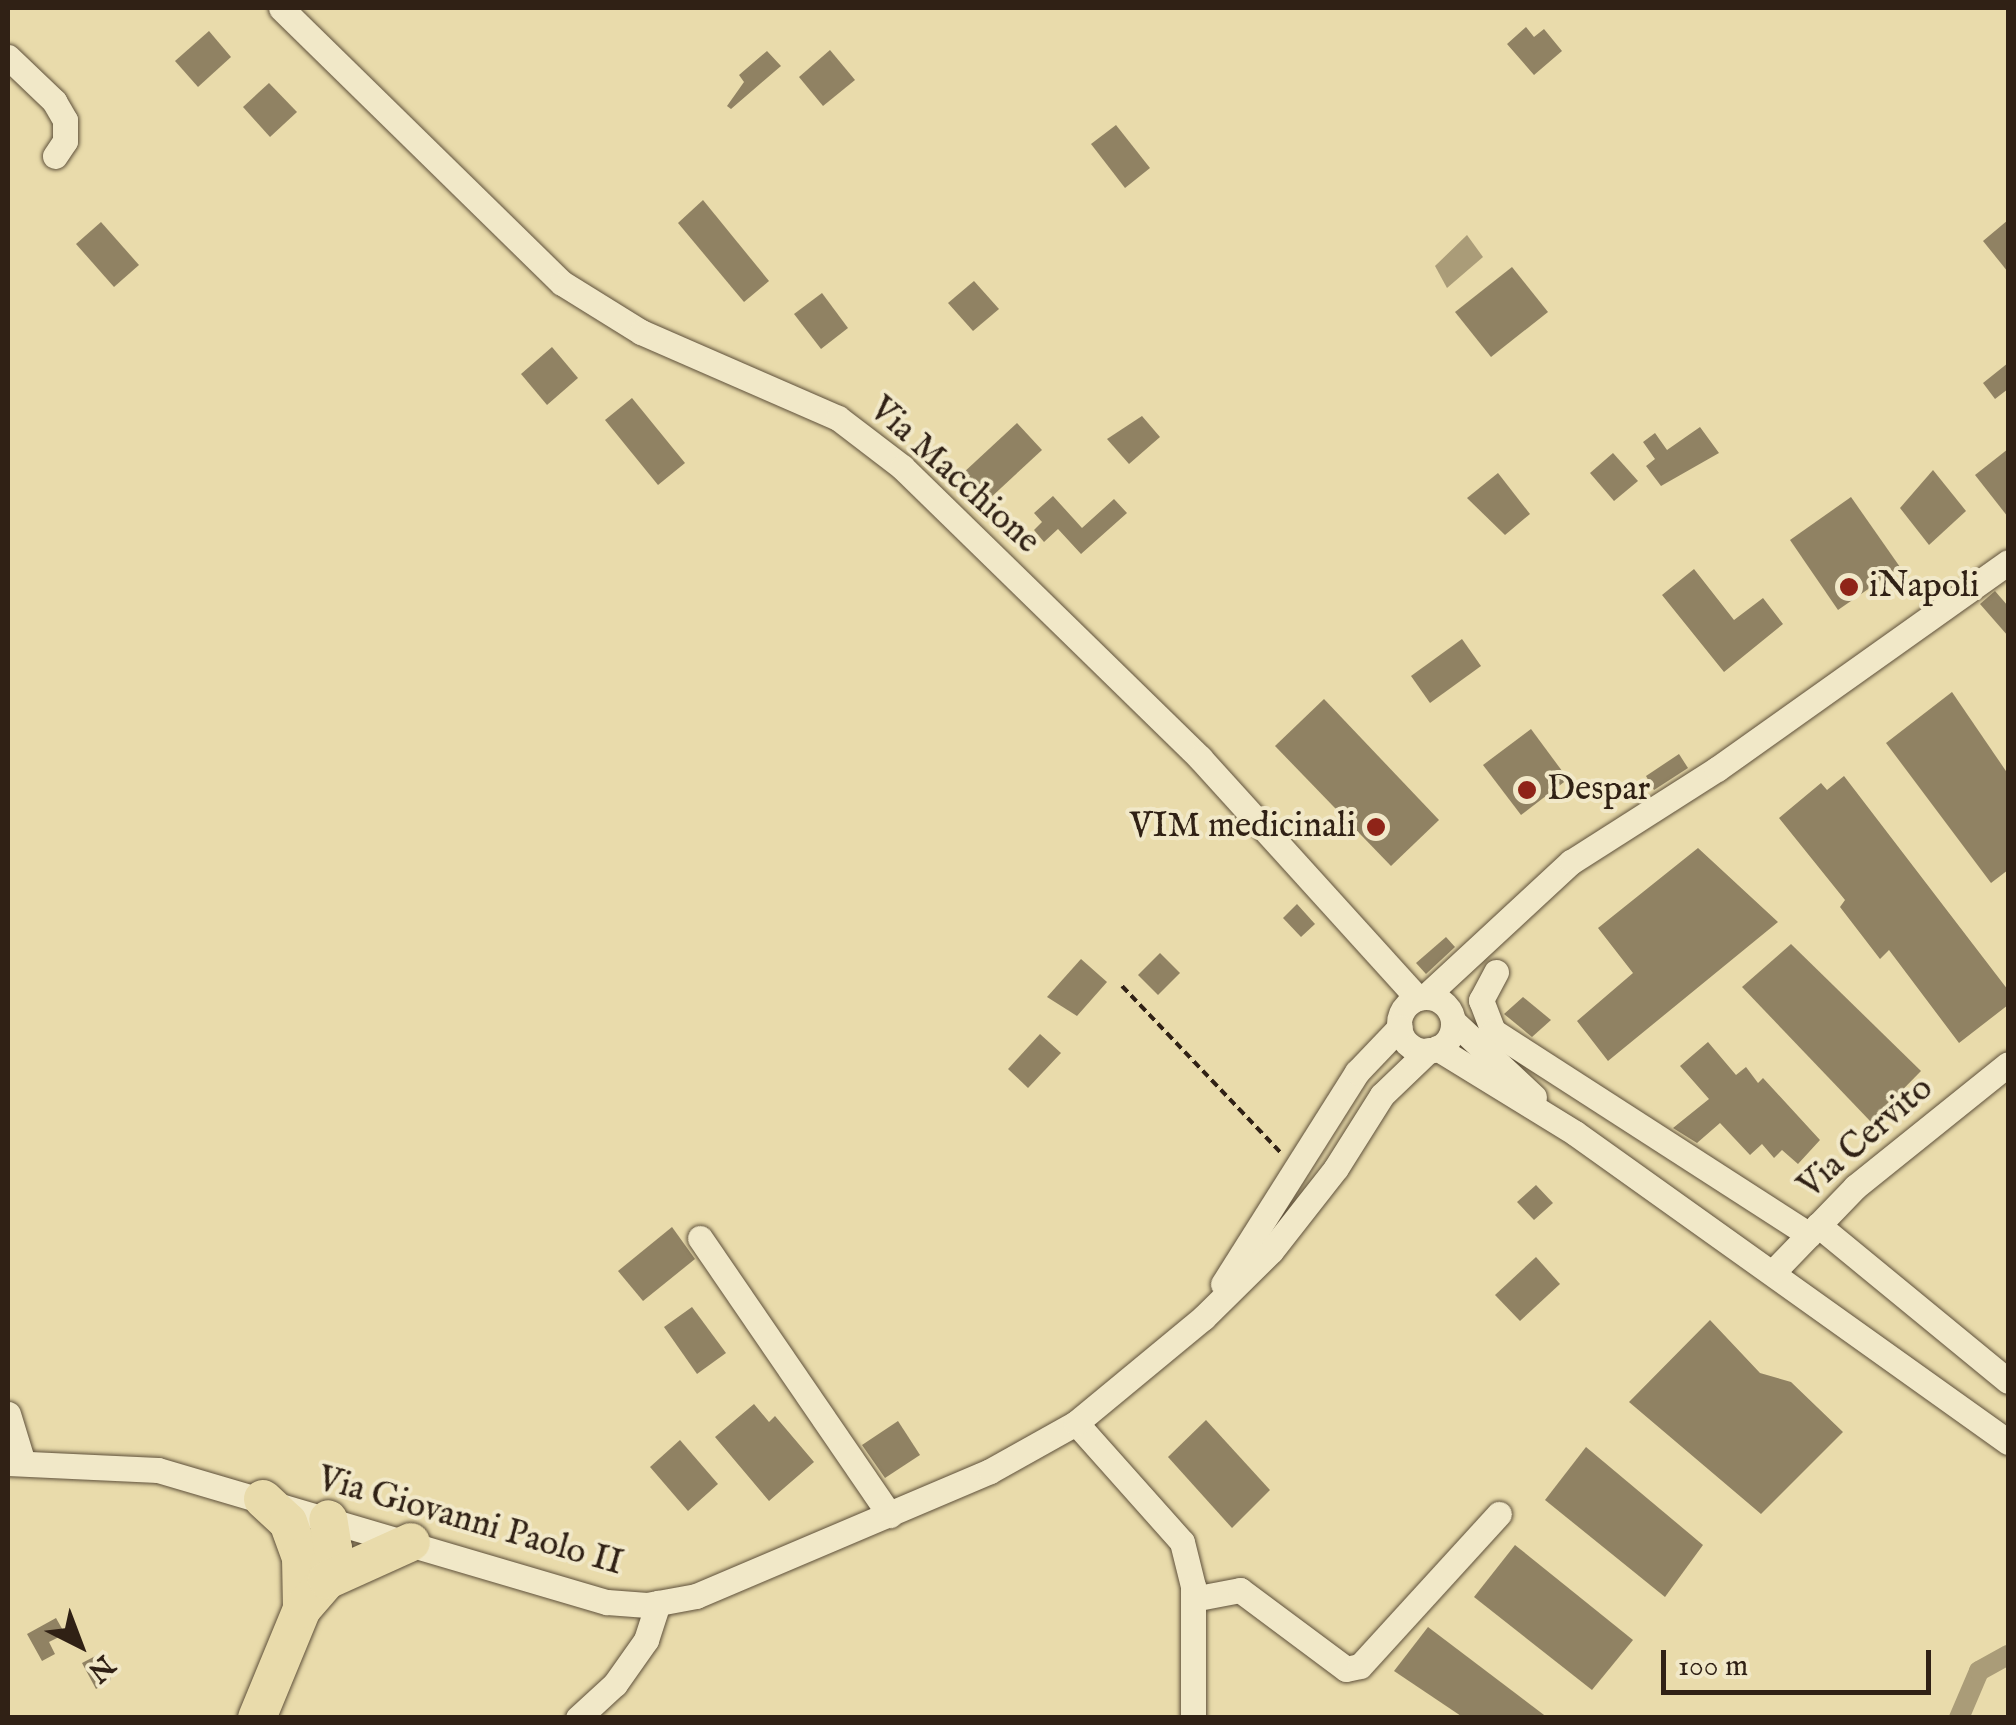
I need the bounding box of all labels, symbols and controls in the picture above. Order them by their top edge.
street label: Via Macchione [860,389,1048,563]
place label: iNapoli [1869,566,1979,608]
marker: iNapoli [1838,576,1860,598]
place label: Despar [1547,769,1650,811]
marker: Despar [1516,779,1538,801]
place label: VIM medicinali [1130,806,1356,848]
marker: VIM medicinali [1365,816,1387,838]
street label: Via Cervito [1790,1068,1942,1208]
street label: Via Giovanni Paolo II [313,1458,627,1586]
north arrow [30,1595,130,1695]
scale bar [1666,1630,1936,1692]
text: N [80,1647,121,1689]
text: 100 m [1678,1648,1748,1686]

